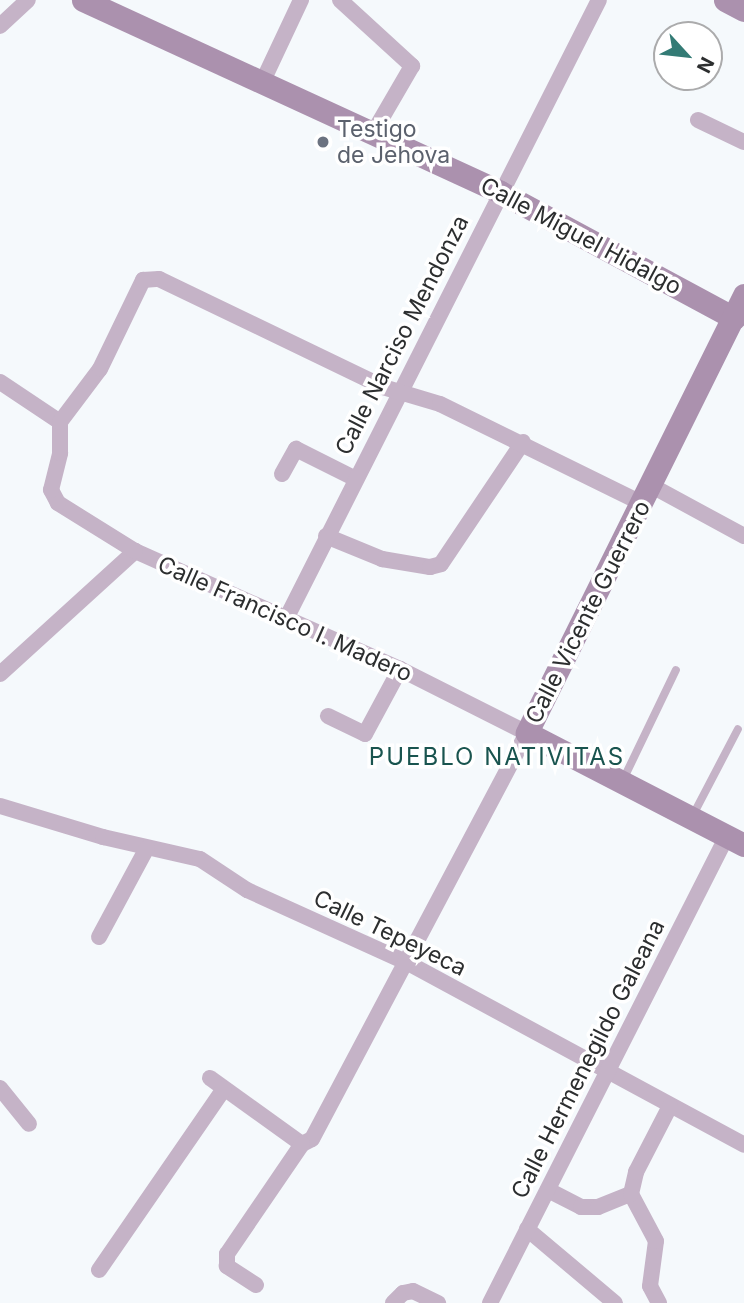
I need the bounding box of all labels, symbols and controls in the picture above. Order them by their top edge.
north arrow [653,21,723,91]
text: N [692,53,719,77]
place label: Testigo de Jehova [337,115,450,169]
marker: Testigo de Jehova [315,134,331,150]
street label: Calle Miguel Hidalgo [476,171,686,301]
street label: Calle Narciso Mendonza [330,211,474,459]
street label: Calle Vicente Guerrero [520,496,656,728]
street label: Calle Francisco I. Madero [154,550,416,688]
district label: PUEBLO NATIVITAS [371,743,623,771]
street label: Calle Tepeyeca [309,884,471,982]
street label: Calle Hermenegildo Galeana [506,915,670,1203]

